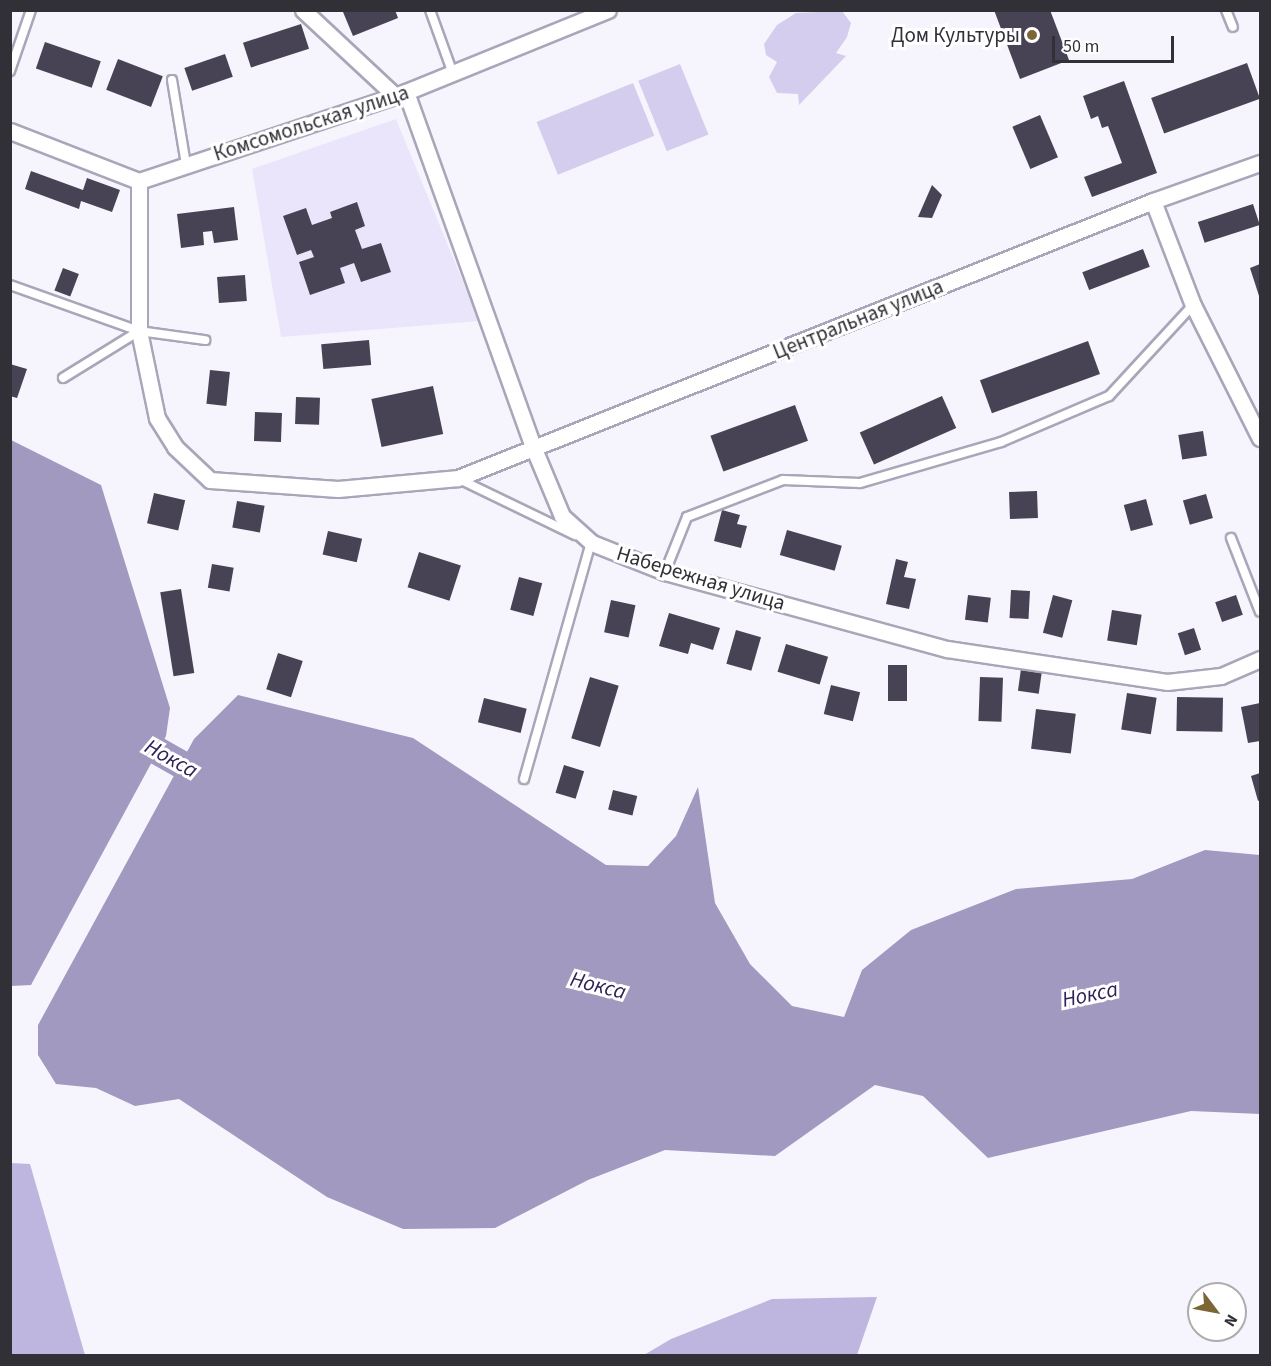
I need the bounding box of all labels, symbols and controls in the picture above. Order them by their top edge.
place label: Дом Культуры [891,22,1020,48]
scale bar [1055,24,1176,62]
marker: Дом Культуры [1025,28,1039,42]
text: 50 m [1063,34,1099,59]
street label: Комсомольская улица [210,80,412,166]
street label: Центральная улица [769,273,947,365]
street label: Набережная улица [614,540,788,616]
water label: Нокса [140,734,202,784]
water label: Нокса [567,966,629,1006]
water label: Нокса [1060,976,1120,1014]
north arrow [1187,1282,1247,1342]
text: N [1218,1310,1243,1331]

